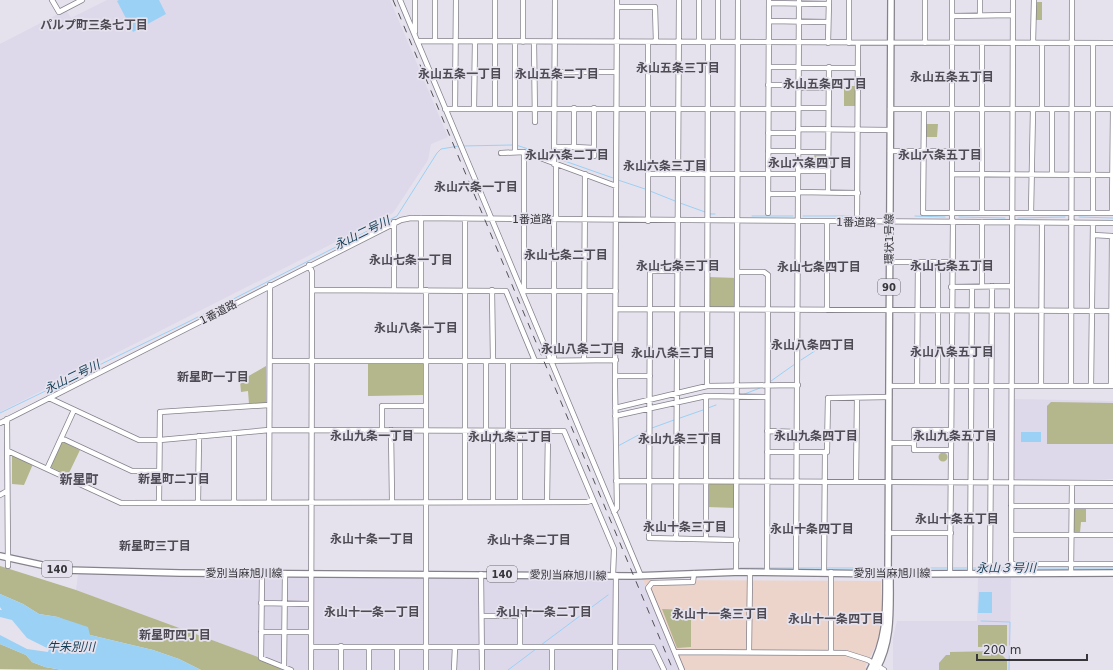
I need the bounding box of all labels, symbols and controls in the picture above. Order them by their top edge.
district label: パルプ町三条七丁目 [40,18,148,32]
district label: 永山五条三丁目 [636,61,720,75]
district label: 永山五条一丁目 [418,67,502,81]
district label: 永山五条二丁目 [515,67,599,81]
district label: 永山五条五丁目 [910,70,994,84]
district label: 永山五条四丁目 [783,77,867,91]
district label: 永山六条二丁目 [525,148,609,162]
district label: 永山六条五丁目 [898,148,982,162]
district label: 永山六条四丁目 [768,156,852,170]
district label: 永山六条三丁目 [623,159,707,173]
district label: 永山六条一丁目 [434,180,518,194]
water label: 永山二号川 [332,213,394,252]
street label: 1番道路 [512,213,552,226]
street label: 環状1号線 [883,214,896,265]
street label: 1番道路 [836,216,876,229]
district label: 永山七条二丁目 [524,248,608,262]
district label: 永山七条一丁目 [369,253,453,267]
district label: 永山七条三丁目 [636,259,720,273]
district label: 永山七条五丁目 [910,259,994,273]
district label: 永山七条四丁目 [777,260,861,274]
road number: 90 [878,279,900,295]
street label: 1番道路 [197,298,239,327]
district label: 永山八条一丁目 [374,321,458,335]
district label: 永山八条四丁目 [771,338,855,352]
district label: 永山八条二丁目 [541,342,625,356]
district label: 永山八条五丁目 [910,345,994,359]
district label: 永山八条三丁目 [631,346,715,360]
water label: 永山二号川 [42,357,104,396]
district label: 新星町一丁目 [177,370,249,384]
district label: 永山九条一丁目 [330,429,414,443]
district label: 永山九条四丁目 [774,429,858,443]
district label: 永山九条五丁目 [913,429,997,443]
district label: 永山九条二丁目 [468,430,552,444]
district label: 永山九条三丁目 [638,432,722,446]
district label: 新星町 [59,472,99,487]
district label: 新星町二丁目 [138,472,210,486]
district label: 永山十条五丁目 [915,512,999,526]
district label: 永山十条三丁目 [643,520,727,534]
district label: 永山十条四丁目 [770,522,854,536]
district label: 永山十条一丁目 [330,532,414,546]
district label: 永山十条二丁目 [487,533,571,547]
district label: 新星町三丁目 [119,539,191,553]
road number: 140 [42,561,72,577]
water label: 永山３号川 [976,561,1038,575]
road number: 140 [487,566,517,582]
street label: 愛別当麻旭川線 [206,567,283,580]
street label: 愛別当麻旭川線 [854,567,931,580]
street label: 愛別当麻旭川線 [529,568,607,583]
district label: 永山十一条一丁目 [324,605,420,619]
district label: 永山十一条二丁目 [496,605,592,619]
district label: 永山十一条三丁目 [672,607,768,621]
district label: 永山十一条四丁目 [788,612,884,626]
district label: 新星町四丁目 [139,628,211,642]
scale bar [977,636,1087,662]
water label: 牛朱別川 [47,640,97,654]
text: 200 m [983,643,1021,657]

